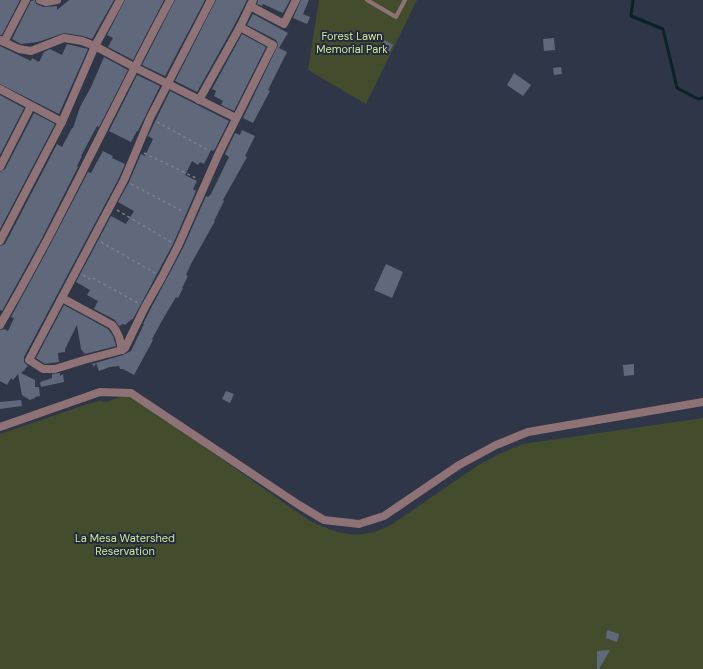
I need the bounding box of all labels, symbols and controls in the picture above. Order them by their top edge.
park label: Forest Lawn Memorial Park [316,29,388,56]
park label: La Mesa Watershed Reservation [75,531,175,558]

